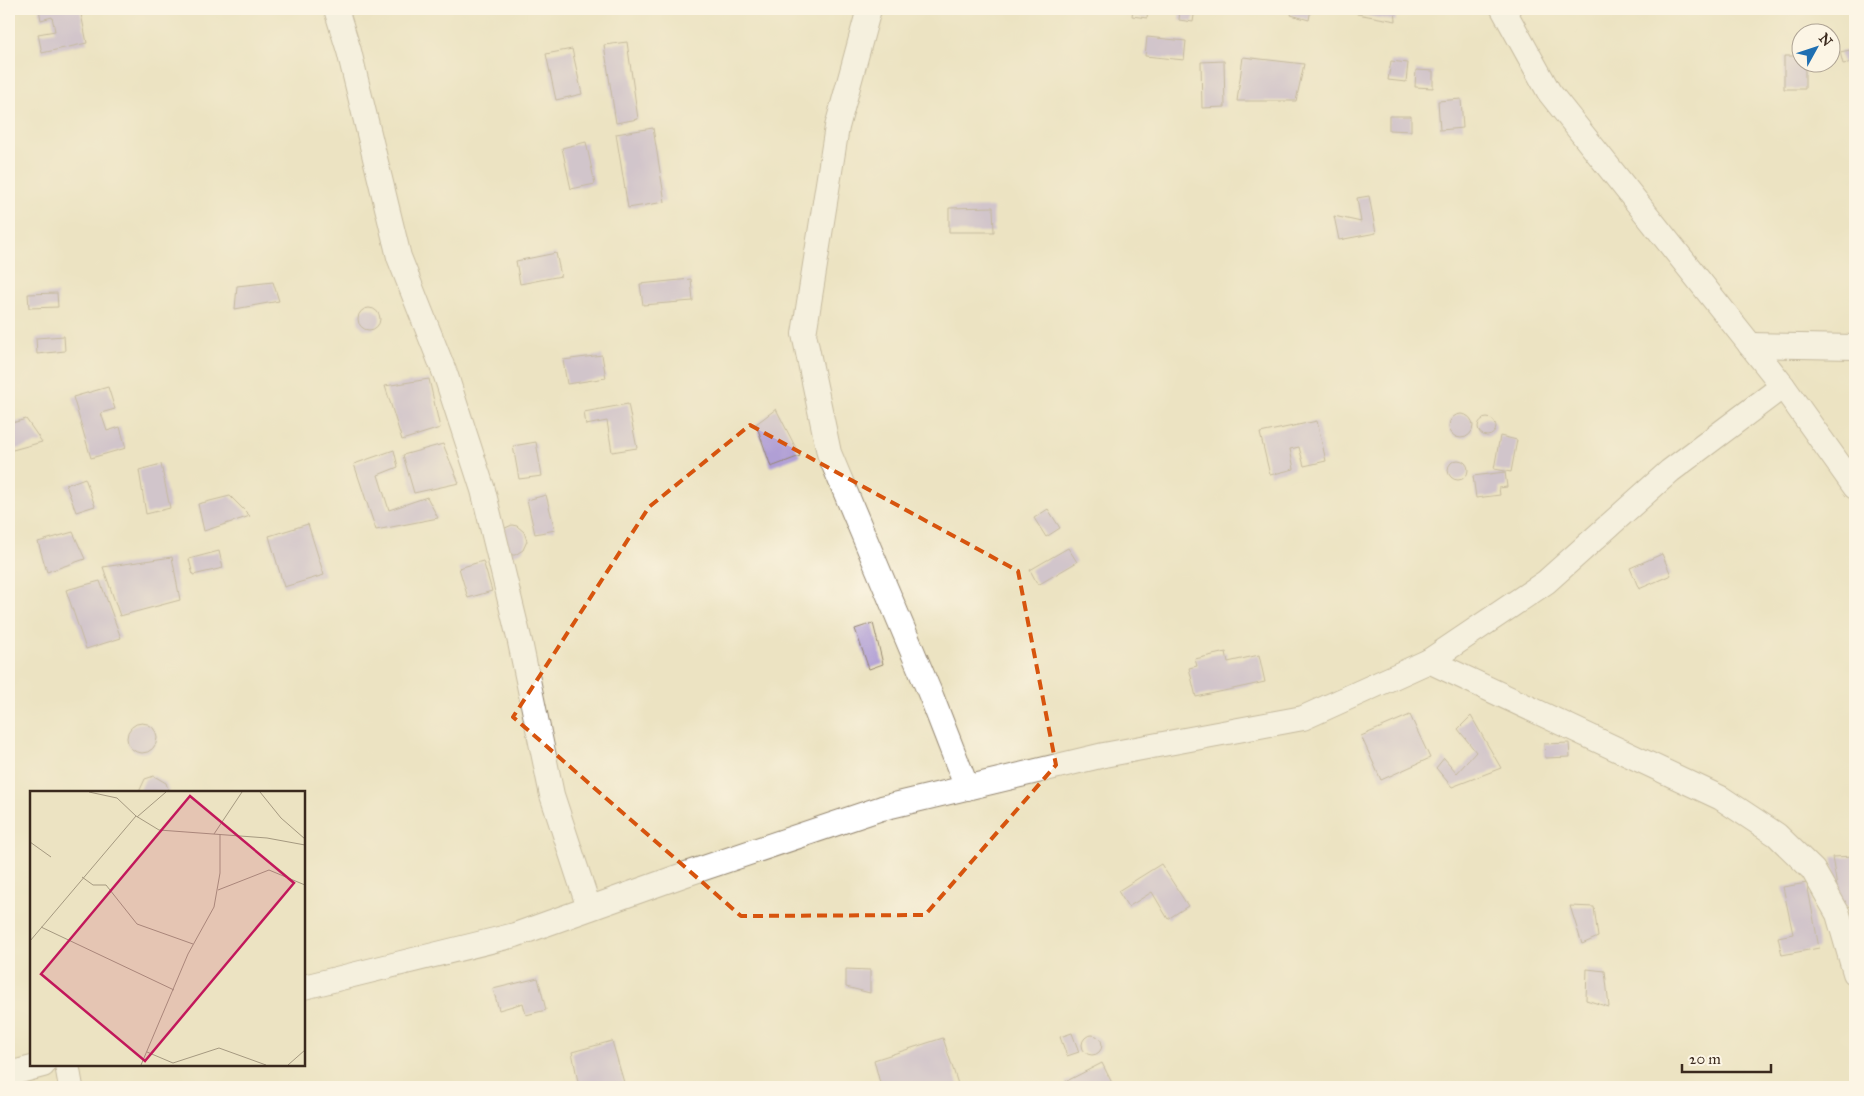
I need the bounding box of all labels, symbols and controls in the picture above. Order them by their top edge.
north arrow [1792,22,1842,72]
text: N [1815,30,1836,50]
inset map [30,791,305,1066]
scale bar [1682,1041,1770,1073]
text: 20 m [1689,1050,1721,1068]

